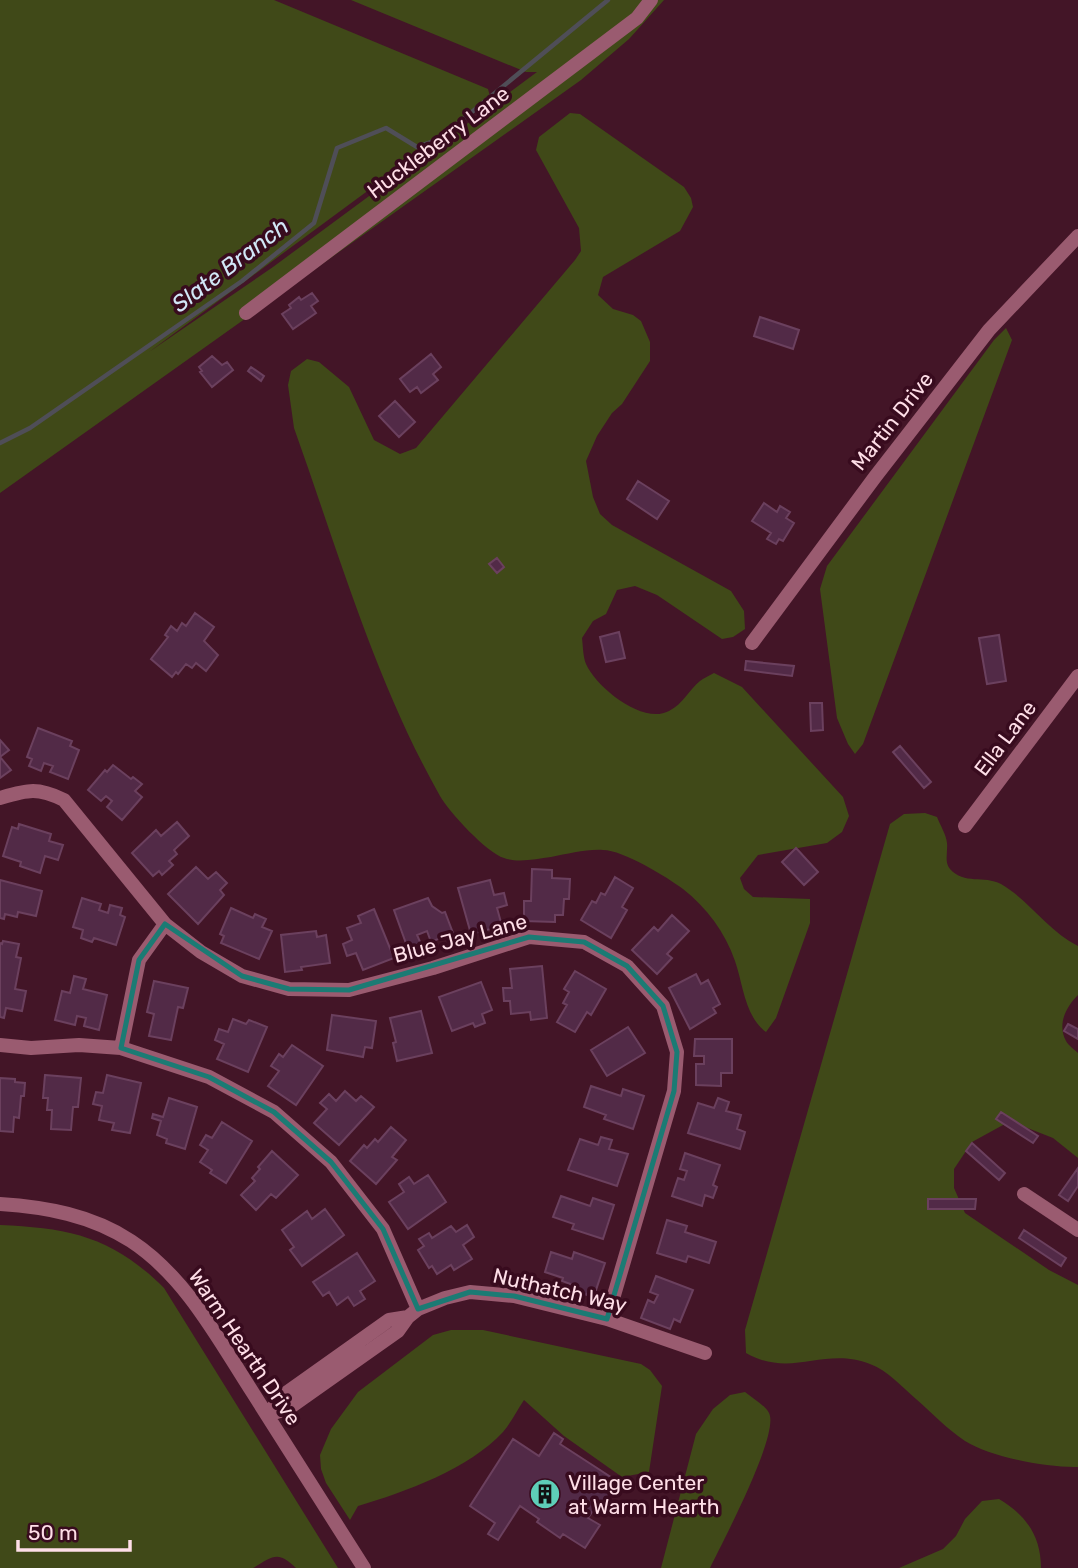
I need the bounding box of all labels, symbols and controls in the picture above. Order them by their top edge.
street label: Huckleberry Lane [362,80,514,204]
water label: Slate Branch [166,212,294,318]
street label: Martin Drive [846,367,938,475]
street label: Ella Lane [969,696,1041,780]
street label: Blue Jay Lane [390,908,530,968]
street label: Nuthatch Way [491,1262,630,1318]
street label: Warm Hearth Drive [184,1264,306,1430]
place label: Village Center at Warm Hearth [568,1470,720,1519]
building icon: Village Center at Warm Hearth [528,1477,562,1511]
scale bar [18,1508,130,1552]
text: 50 m [28,1520,78,1545]

